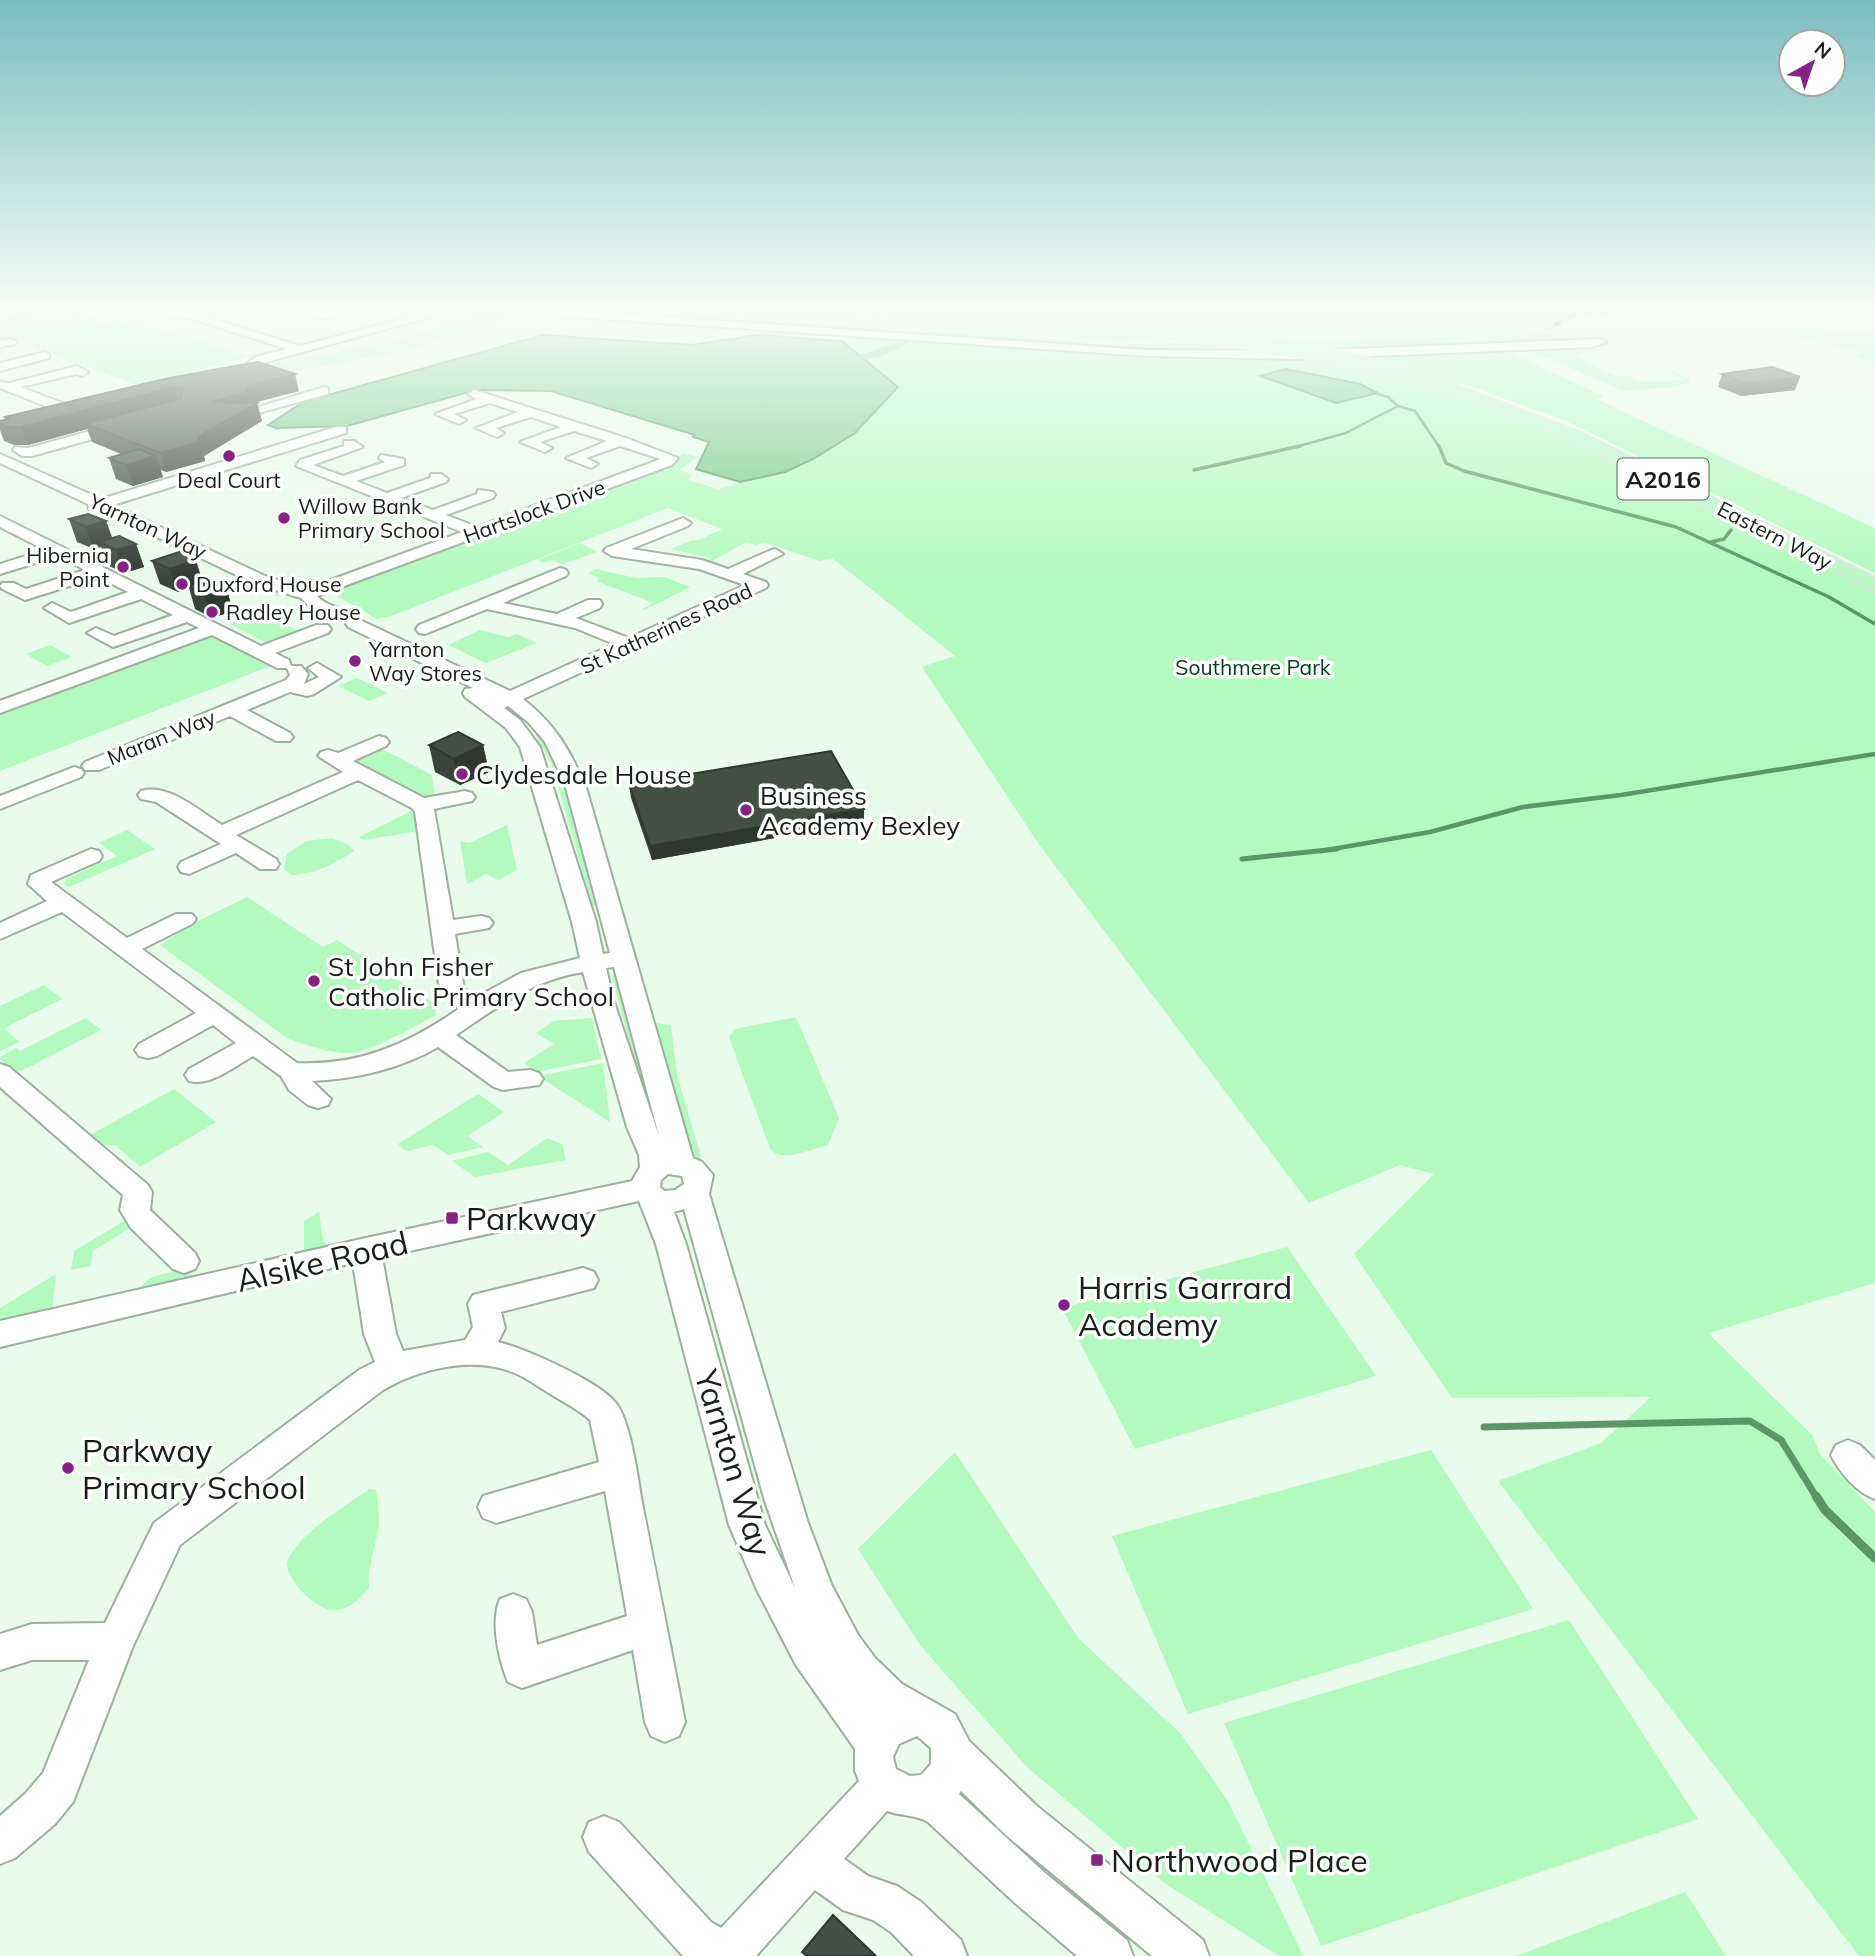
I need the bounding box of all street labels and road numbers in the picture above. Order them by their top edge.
road number: A2016 [1618,458,1708,500]
street label: Hartslock Drive [460,473,608,549]
street label: Yarnton Way [84,487,211,565]
street label: Eastern Way [1713,495,1837,575]
street label: St Katherines Road [576,577,756,679]
street label: Maran Way [103,704,219,770]
street label: Alsike Road [232,1222,412,1300]
street label: Yarnton Way [686,1364,781,1561]

